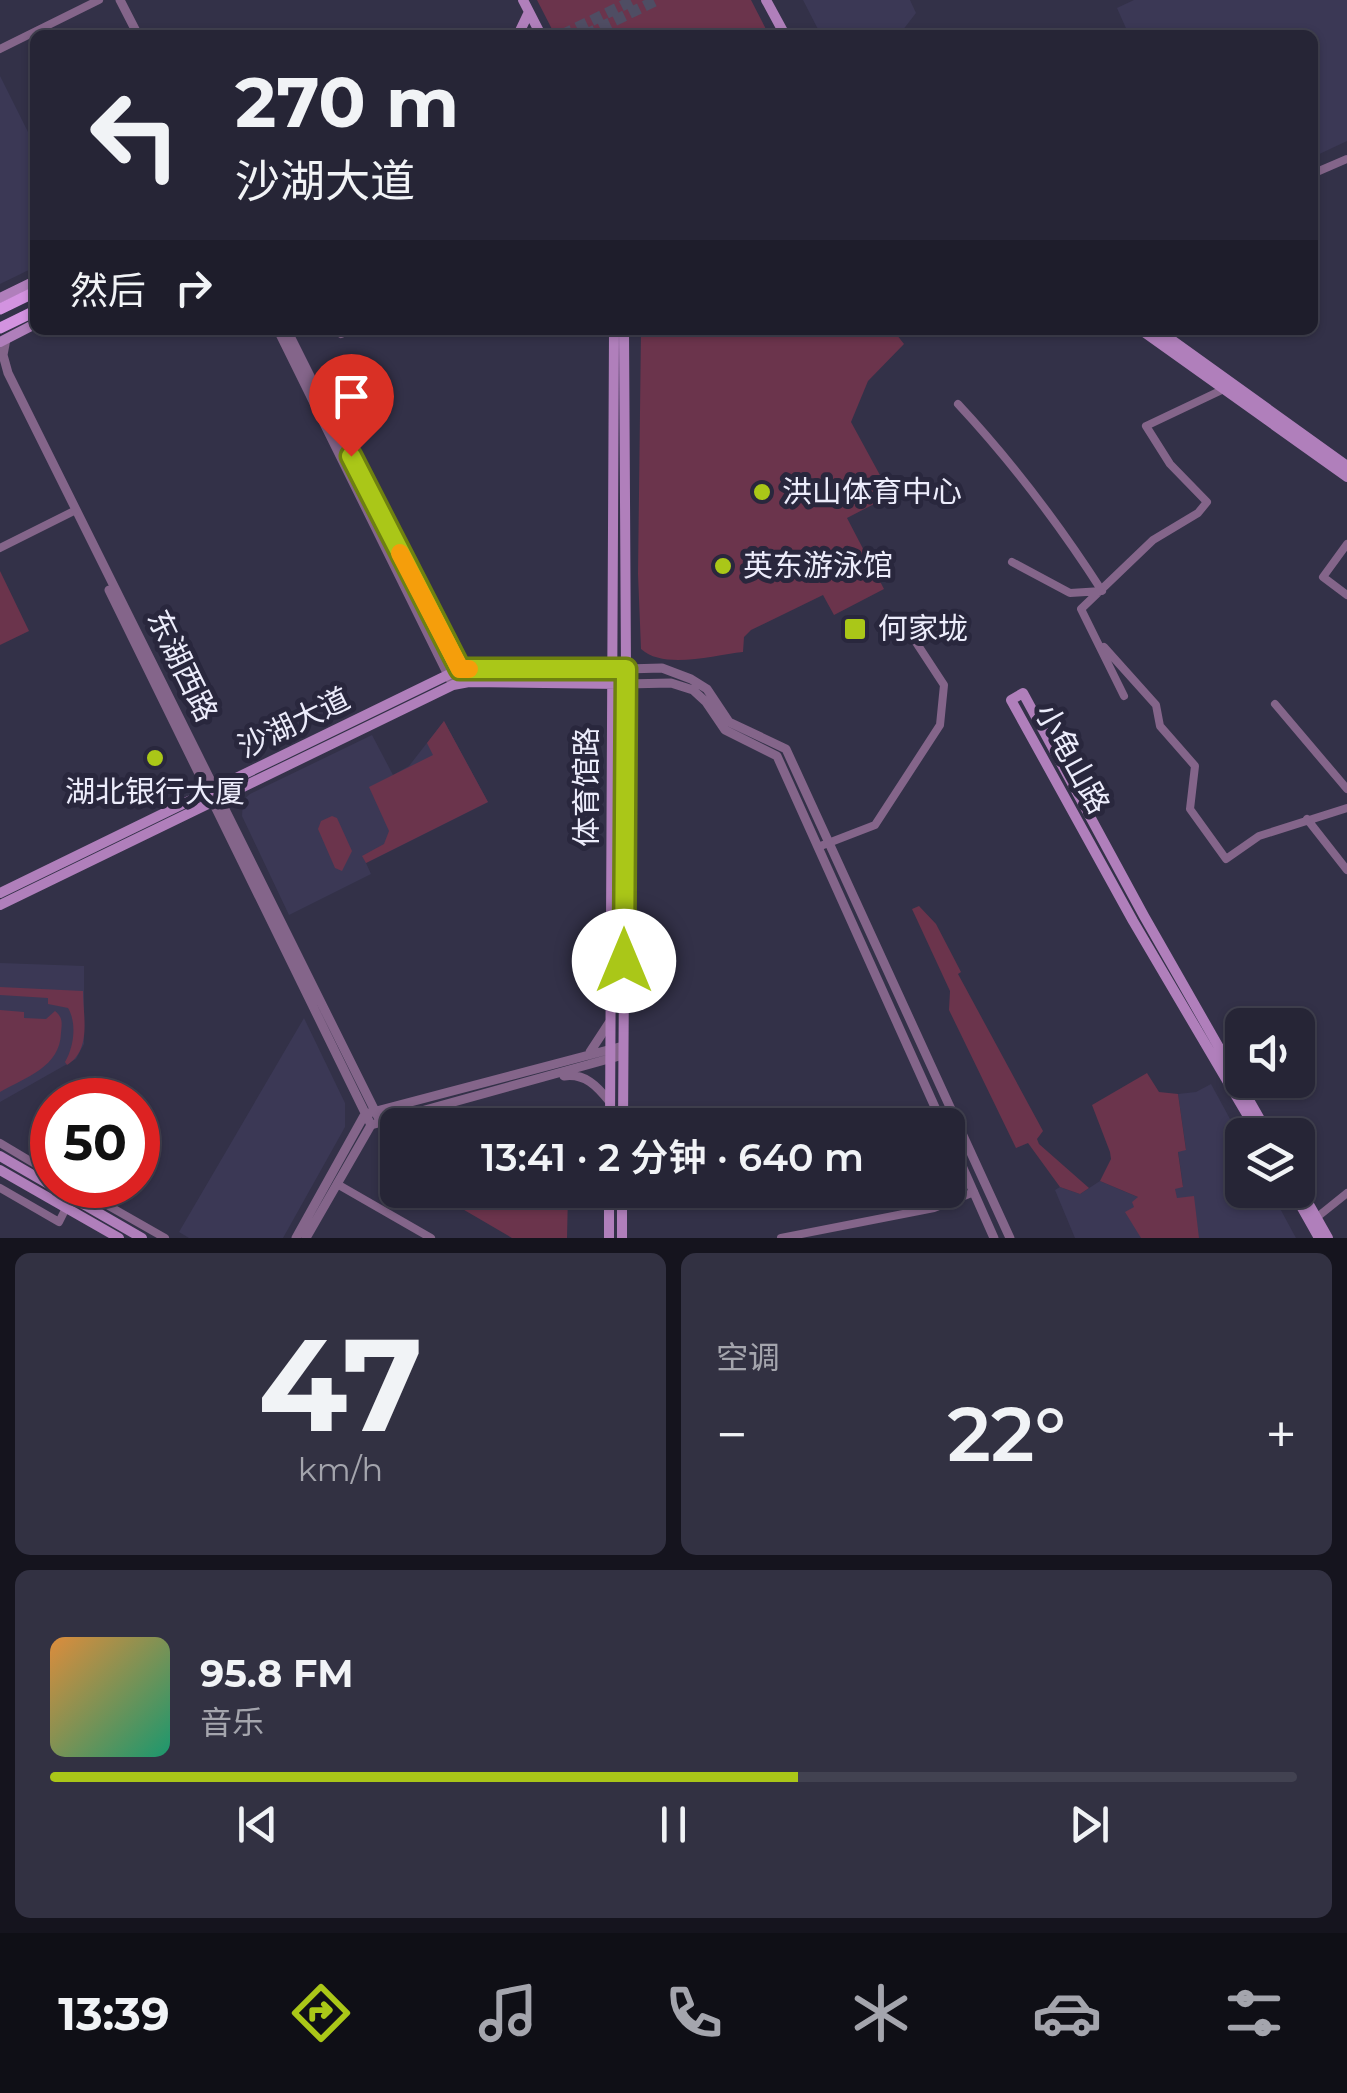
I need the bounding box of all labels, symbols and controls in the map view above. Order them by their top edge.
text: 270 m [235,59,459,145]
icon: left [70,70,200,200]
text: 沙湖大道 [235,153,415,208]
icon: right [166,260,221,315]
text: 然后 [70,267,146,314]
pin [309,354,394,457]
icon: arrive [324,369,379,424]
place label: 洪山体育中心 [782,473,962,510]
marker: 洪山体育中心 [751,481,773,503]
place label: 英东游泳馆 [743,547,893,584]
marker: 英东游泳馆 [712,555,734,577]
street label: 东湖西路 [140,604,225,728]
place label: 何家垅 [878,610,968,647]
marker: 何家垅 [842,616,868,642]
street label: 沙湖大道 [232,680,356,765]
street label: 小龟山路 [1027,697,1118,820]
street label: 体育馆路 [568,727,605,847]
marker: 湖北银行大厦 [144,747,166,769]
place label: 湖北银行大厦 [65,773,245,810]
position arrow [572,909,676,1013]
map controls [1225,1008,1315,1208]
button: sound [1225,1008,1315,1098]
speed limit sign: 50 [30,1078,160,1208]
button: layers [1225,1118,1315,1208]
text: 13:41 · 2 分钟 · 640 m [481,1134,864,1181]
text: 47 [258,1305,423,1464]
text: 空调 [716,1338,780,1377]
text: 22° [947,1388,1066,1480]
text: − [716,1401,748,1468]
text: + [1265,1401,1297,1468]
text: km/h [298,1450,383,1489]
text: 95.8 FM [200,1650,354,1697]
text: 音乐 [200,1703,264,1742]
icon: previous [230,1797,285,1852]
icon: pause [646,1797,701,1852]
icon: next [1062,1797,1117,1852]
icon: directions [286,1978,356,2048]
icon: music [473,1978,543,2048]
icon: phone [659,1978,729,2048]
icon: climate [846,1978,916,2048]
icon: car [1032,1978,1102,2048]
icon: filters [1219,1978,1289,2048]
text: 13:39 [58,1986,170,2041]

